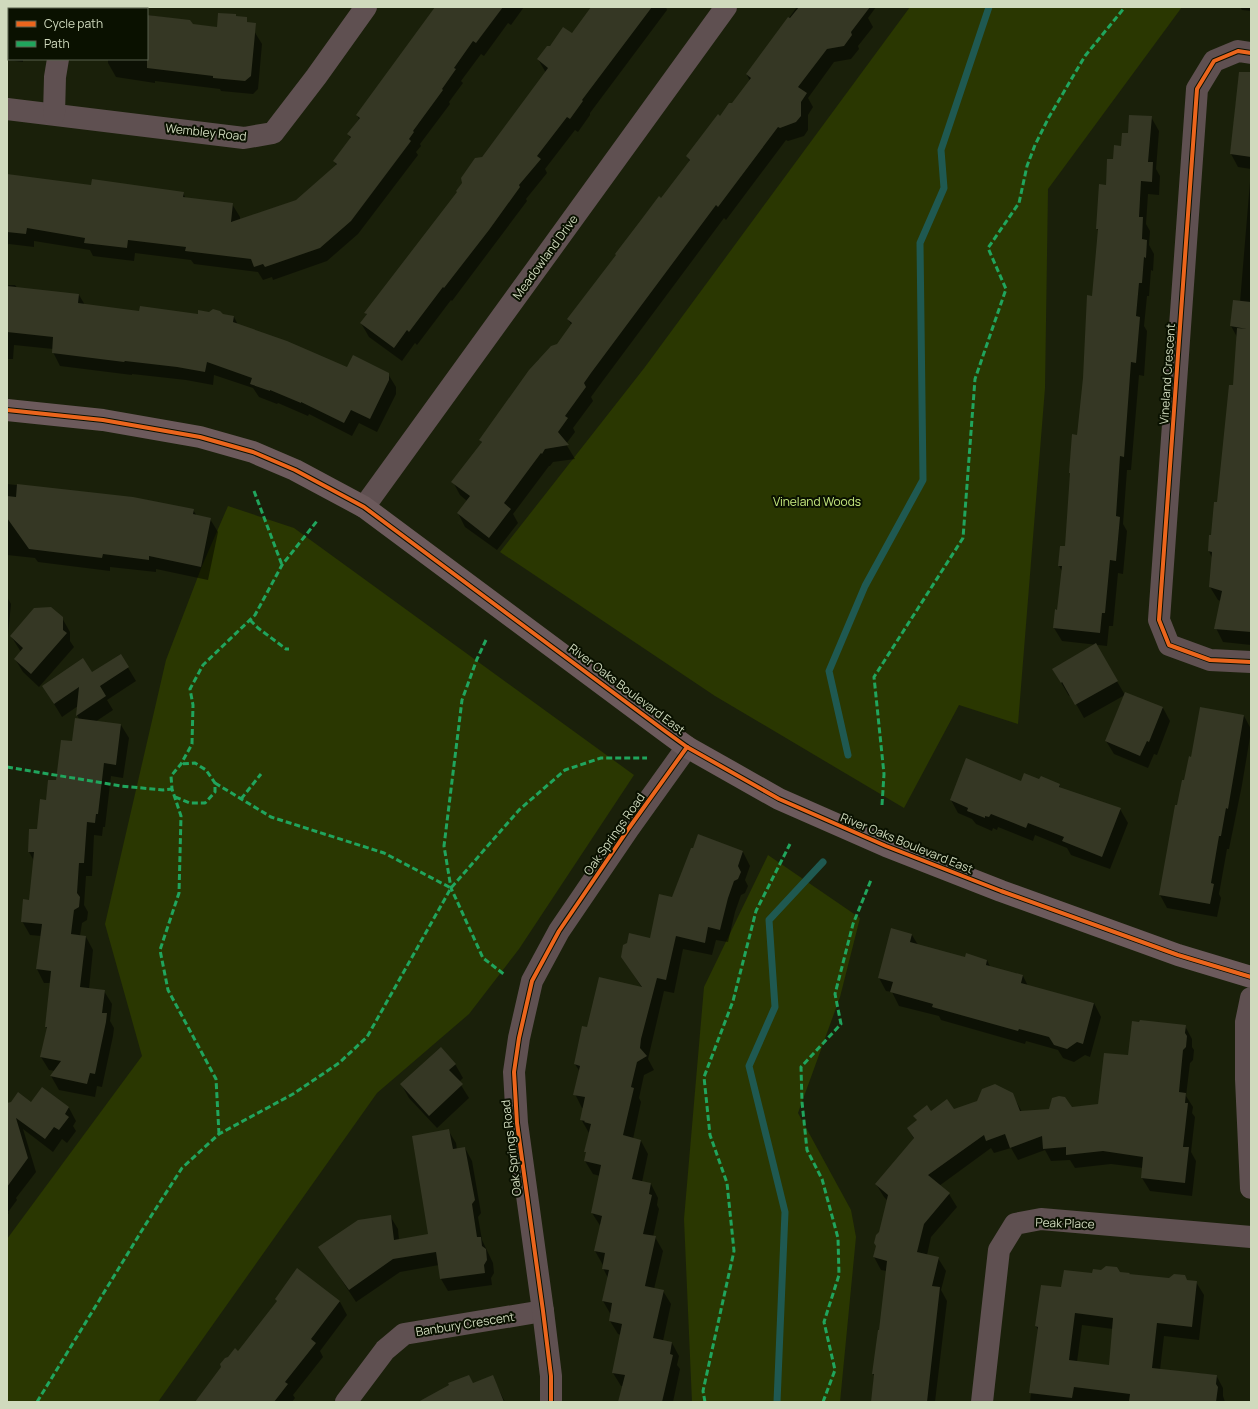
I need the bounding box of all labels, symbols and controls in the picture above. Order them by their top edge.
legend [8,8,148,60]
text: Cycle path [44,15,103,32]
text: Path [44,35,70,52]
street label: Wembley Road [165,119,247,145]
street label: Meadowland Drive [508,211,582,303]
street label: Vineland Crescent [1155,323,1179,425]
park label: Vineland Woods [773,493,861,510]
street label: River Oaks Boulevard East [565,640,689,739]
street label: Oak Springs Road [579,790,649,878]
street label: River Oaks Boulevard East [838,809,976,878]
street label: Oak Springs Road [497,1099,525,1197]
street label: Peak Place [1035,1213,1095,1233]
street label: Banbury Crescent [414,1308,516,1340]

